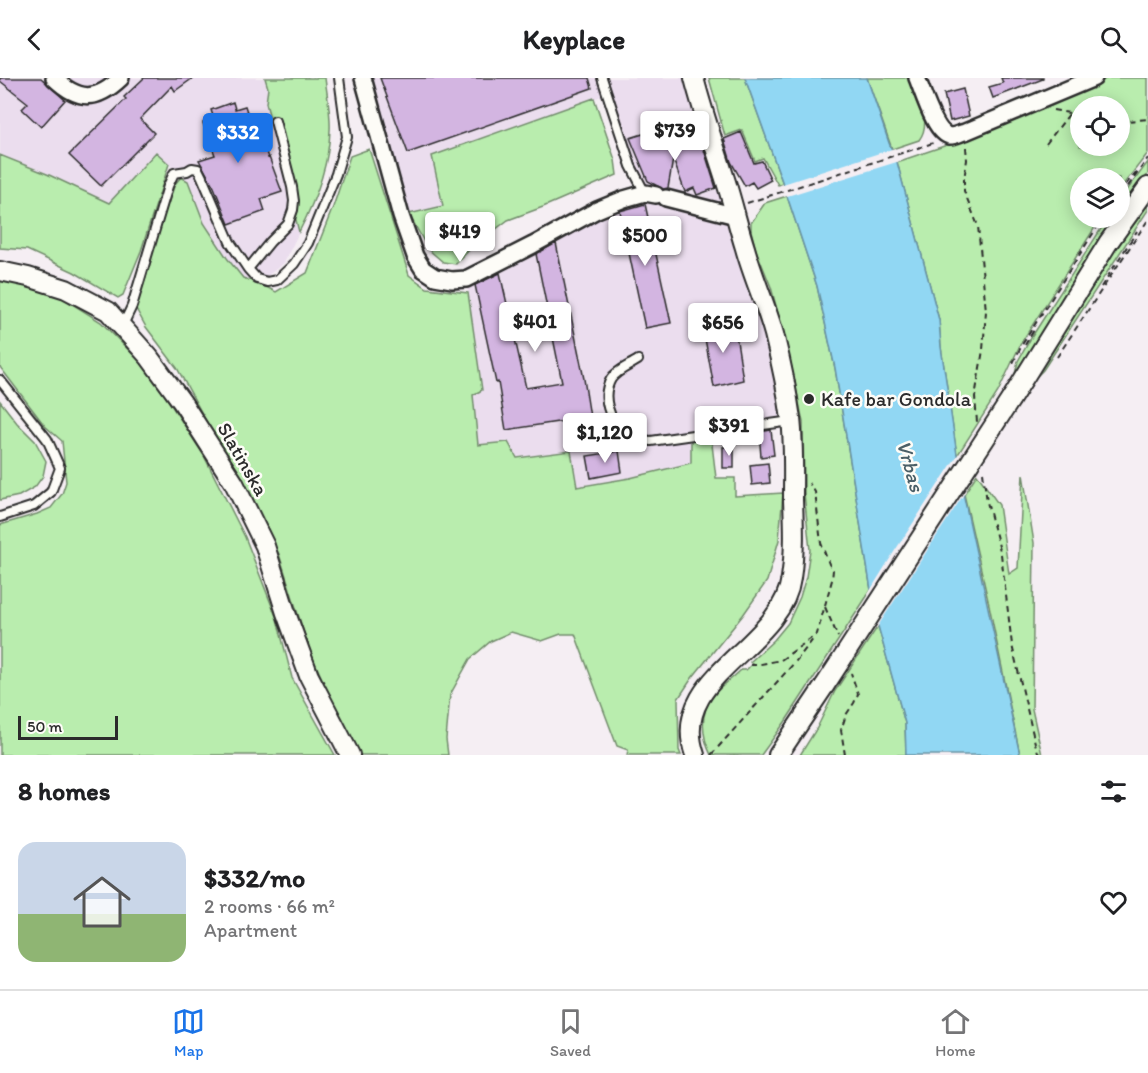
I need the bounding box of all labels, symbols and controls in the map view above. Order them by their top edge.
icon: back [18,23,51,56]
text: Keyplace [523,23,625,56]
icon: search [1097,23,1130,56]
map controls [1070,96,1130,228]
button: locate [1070,96,1130,156]
pin: $739 [639,111,711,162]
pin: $332 [202,113,274,164]
text: $739 [654,118,696,142]
text: $332 [217,120,259,144]
button: layers [1070,168,1130,228]
pin: $419 [424,212,496,263]
pin: $500 [609,216,681,267]
text: $419 [439,219,481,243]
text: $500 [622,223,668,247]
pin: $401 [499,302,571,353]
pin: $656 [687,303,759,354]
text: $401 [513,309,557,333]
text: $656 [702,310,744,334]
place label: Kafe bar Gondola [821,387,972,411]
marker: Kafe bar Gondola [802,392,816,406]
pin: $391 [693,406,765,457]
pin: $1,120 [556,413,654,464]
text: $391 [709,413,749,437]
street label: Slatinska [212,418,274,500]
text: $1,120 [577,420,633,444]
water label: Vrbas [892,438,930,495]
scale bar [18,713,118,740]
text: 50 m [27,717,62,736]
text: 8 homes [18,775,110,807]
icon: filters [1097,775,1130,808]
text: $332/mo [204,862,305,894]
icon: home [66,866,138,938]
icon: heart [1097,886,1130,919]
text: 2 rooms · 66 m² [204,894,335,918]
text: Apartment [204,918,297,942]
tab: Map [172,1005,205,1060]
tab: Saved [550,1005,591,1060]
tab: Home [935,1005,976,1060]

